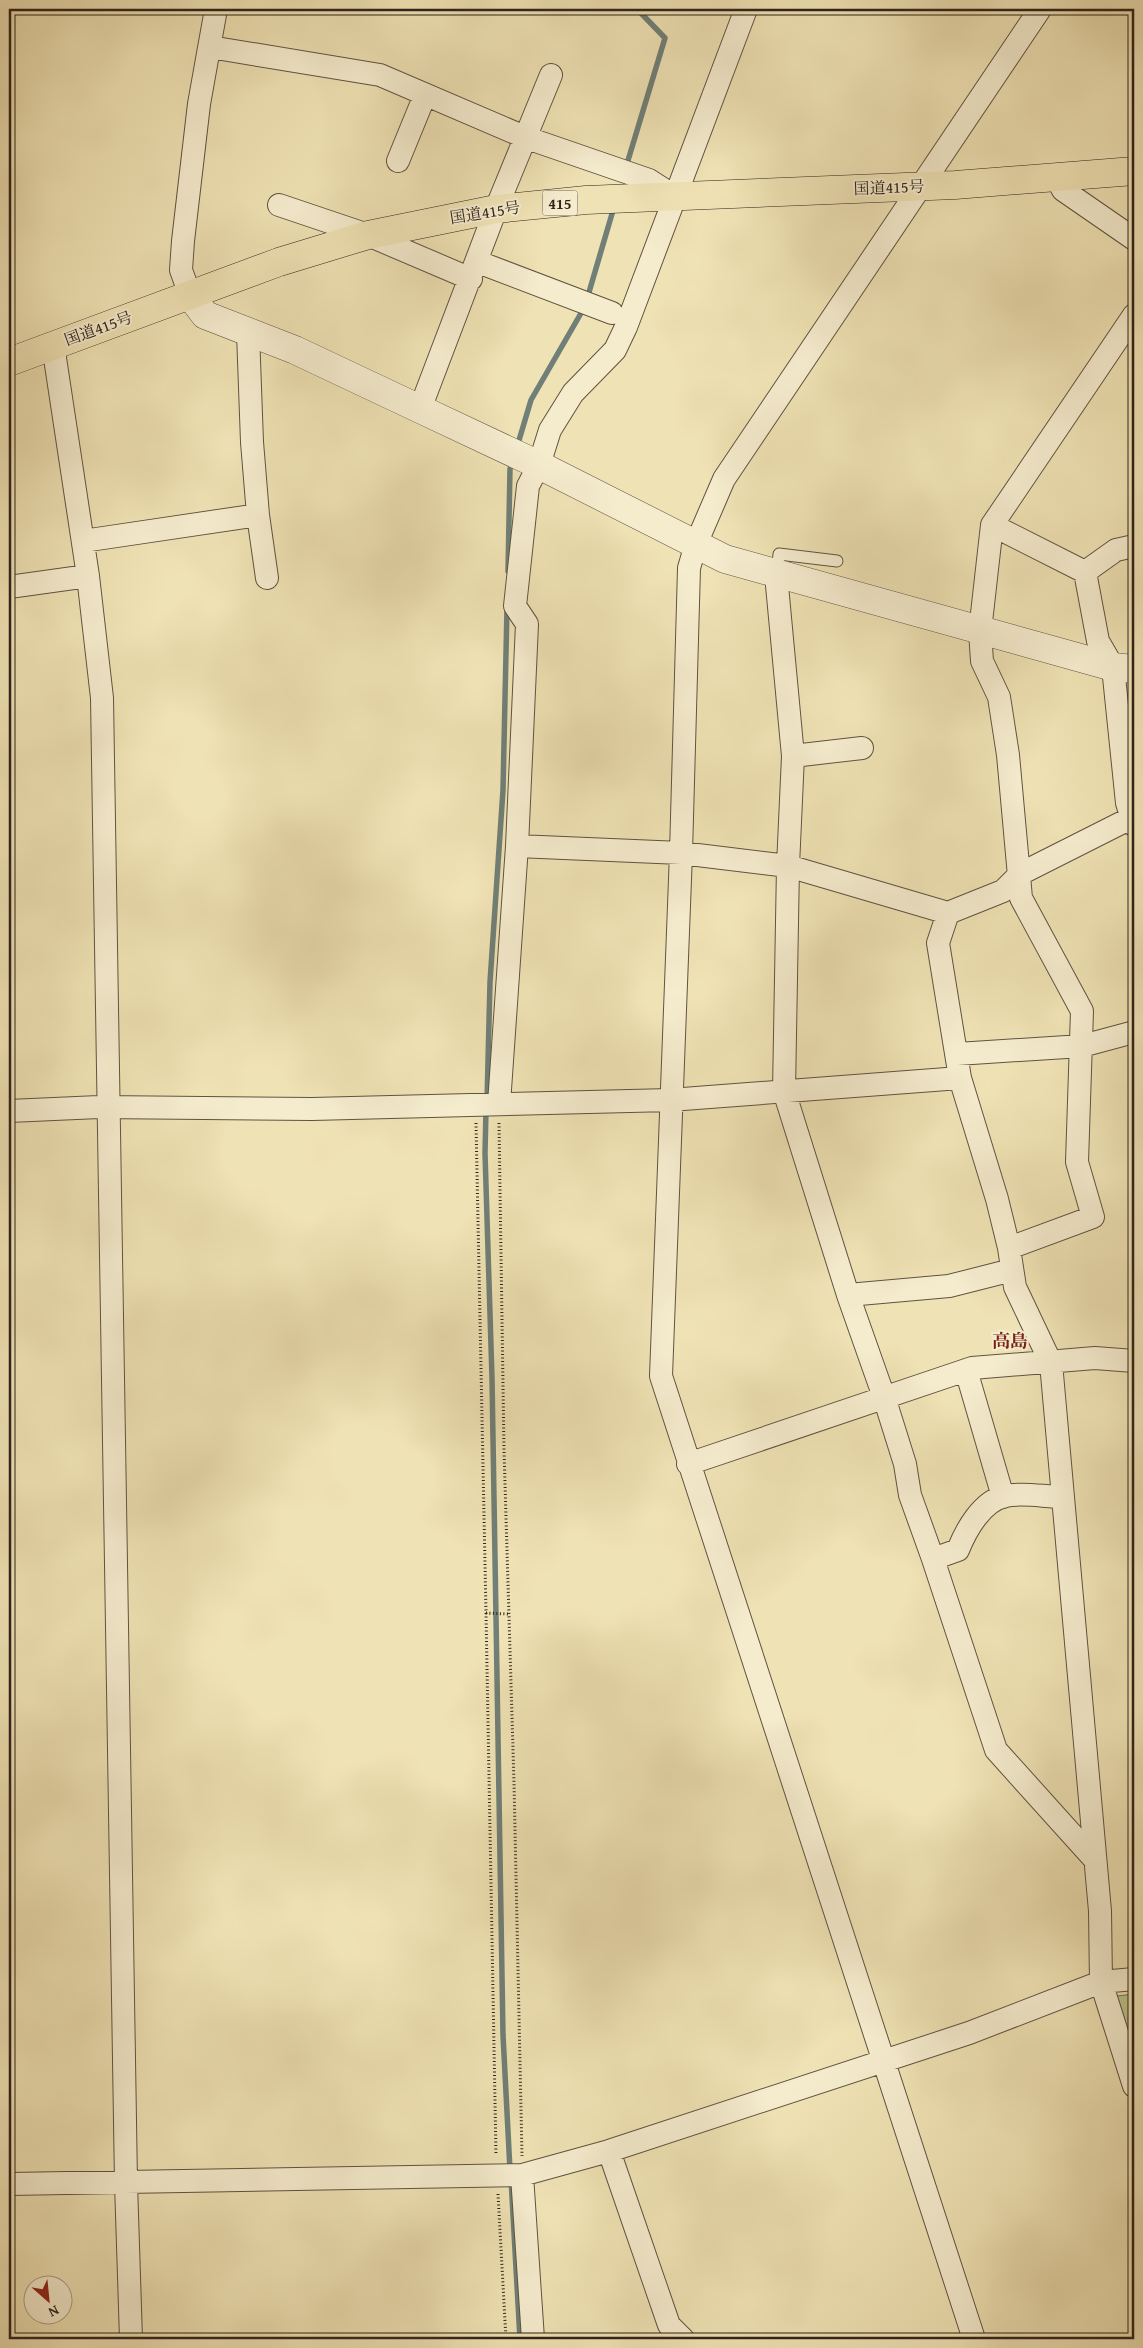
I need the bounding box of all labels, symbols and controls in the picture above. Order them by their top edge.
street label: 国道415号 [853,174,925,200]
road number: 415 [542,190,578,216]
street label: 国道415号 [448,195,522,229]
street label: 国道415号 [60,305,136,351]
district label: 高島 [992,1327,1028,1354]
north arrow [22,2276,72,2326]
text: N [45,2301,63,2323]

